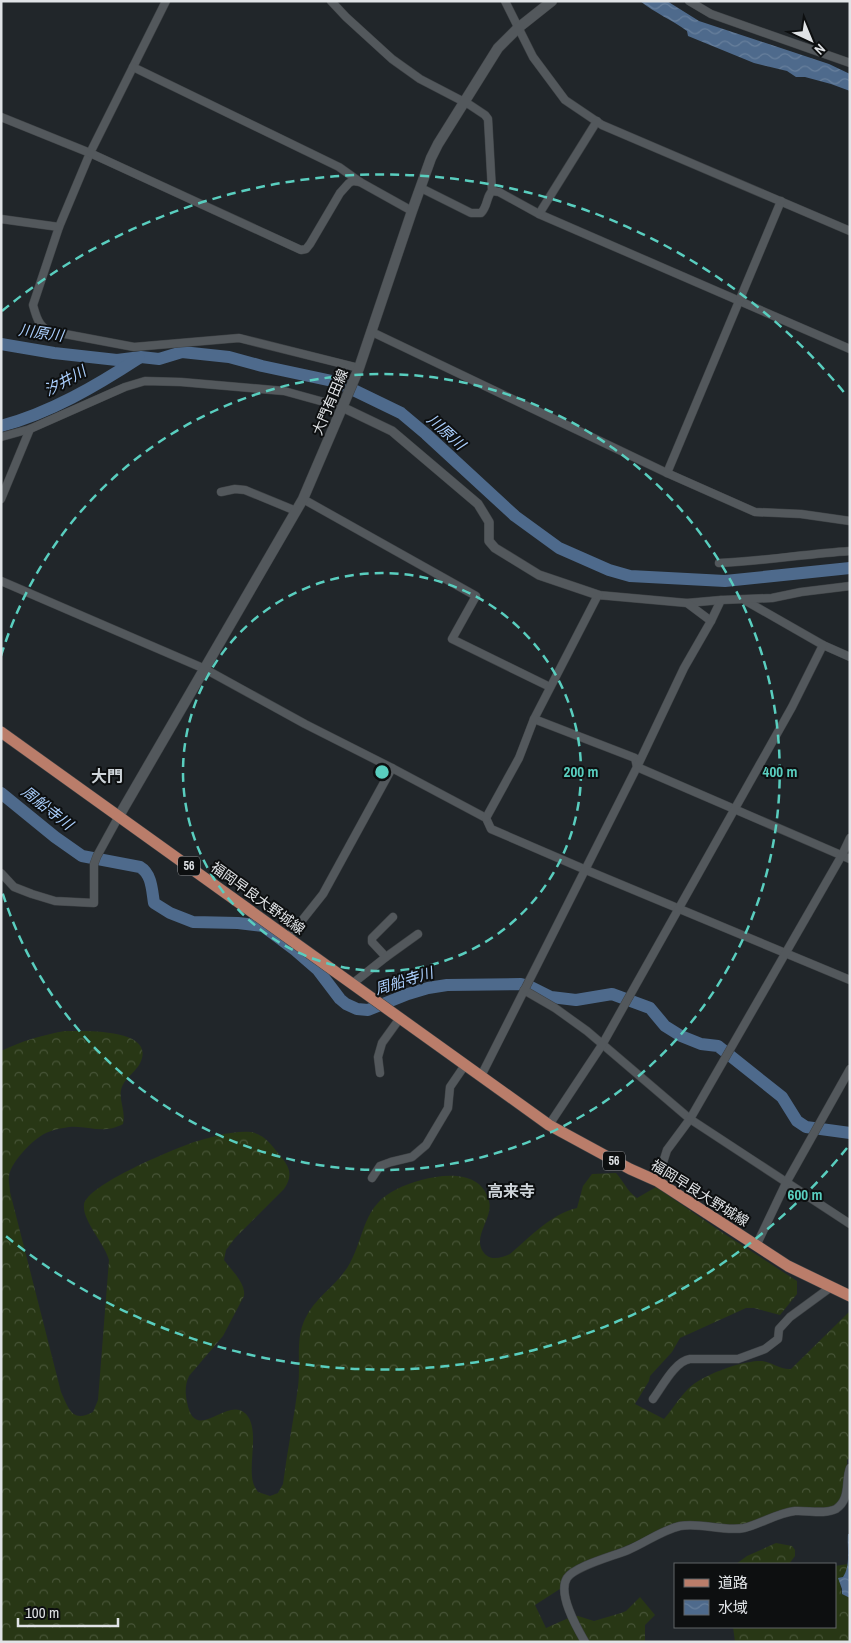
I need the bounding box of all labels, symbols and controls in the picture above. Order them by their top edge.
north arrow [786,15,836,65]
text: N [811,40,829,59]
water label: 川原川 [17,319,67,346]
water label: 汐井川 [40,360,91,401]
street label: 大門有田線 [308,366,352,438]
water label: 川原川 [423,409,472,456]
text: 200 m [564,761,598,782]
text: 400 m [763,761,797,782]
centre of rings [373,763,391,781]
district label: 大門 [91,765,123,787]
water label: 周船寺川 [17,781,79,836]
road number: 56 [178,856,200,876]
street label: 福岡早良大野城線 [207,858,309,938]
water label: 周船寺川 [372,961,438,999]
road number: 56 [603,1152,625,1170]
street label: 福岡早良大野城線 [648,1156,752,1230]
district label: 高来寺 [487,1180,535,1202]
text: 600 m [788,1184,822,1205]
legend [674,1563,836,1628]
text: 道路 [718,1572,748,1593]
scale bar [18,1596,118,1628]
text: 水域 [718,1597,748,1618]
text: 100 m [25,1602,59,1623]

